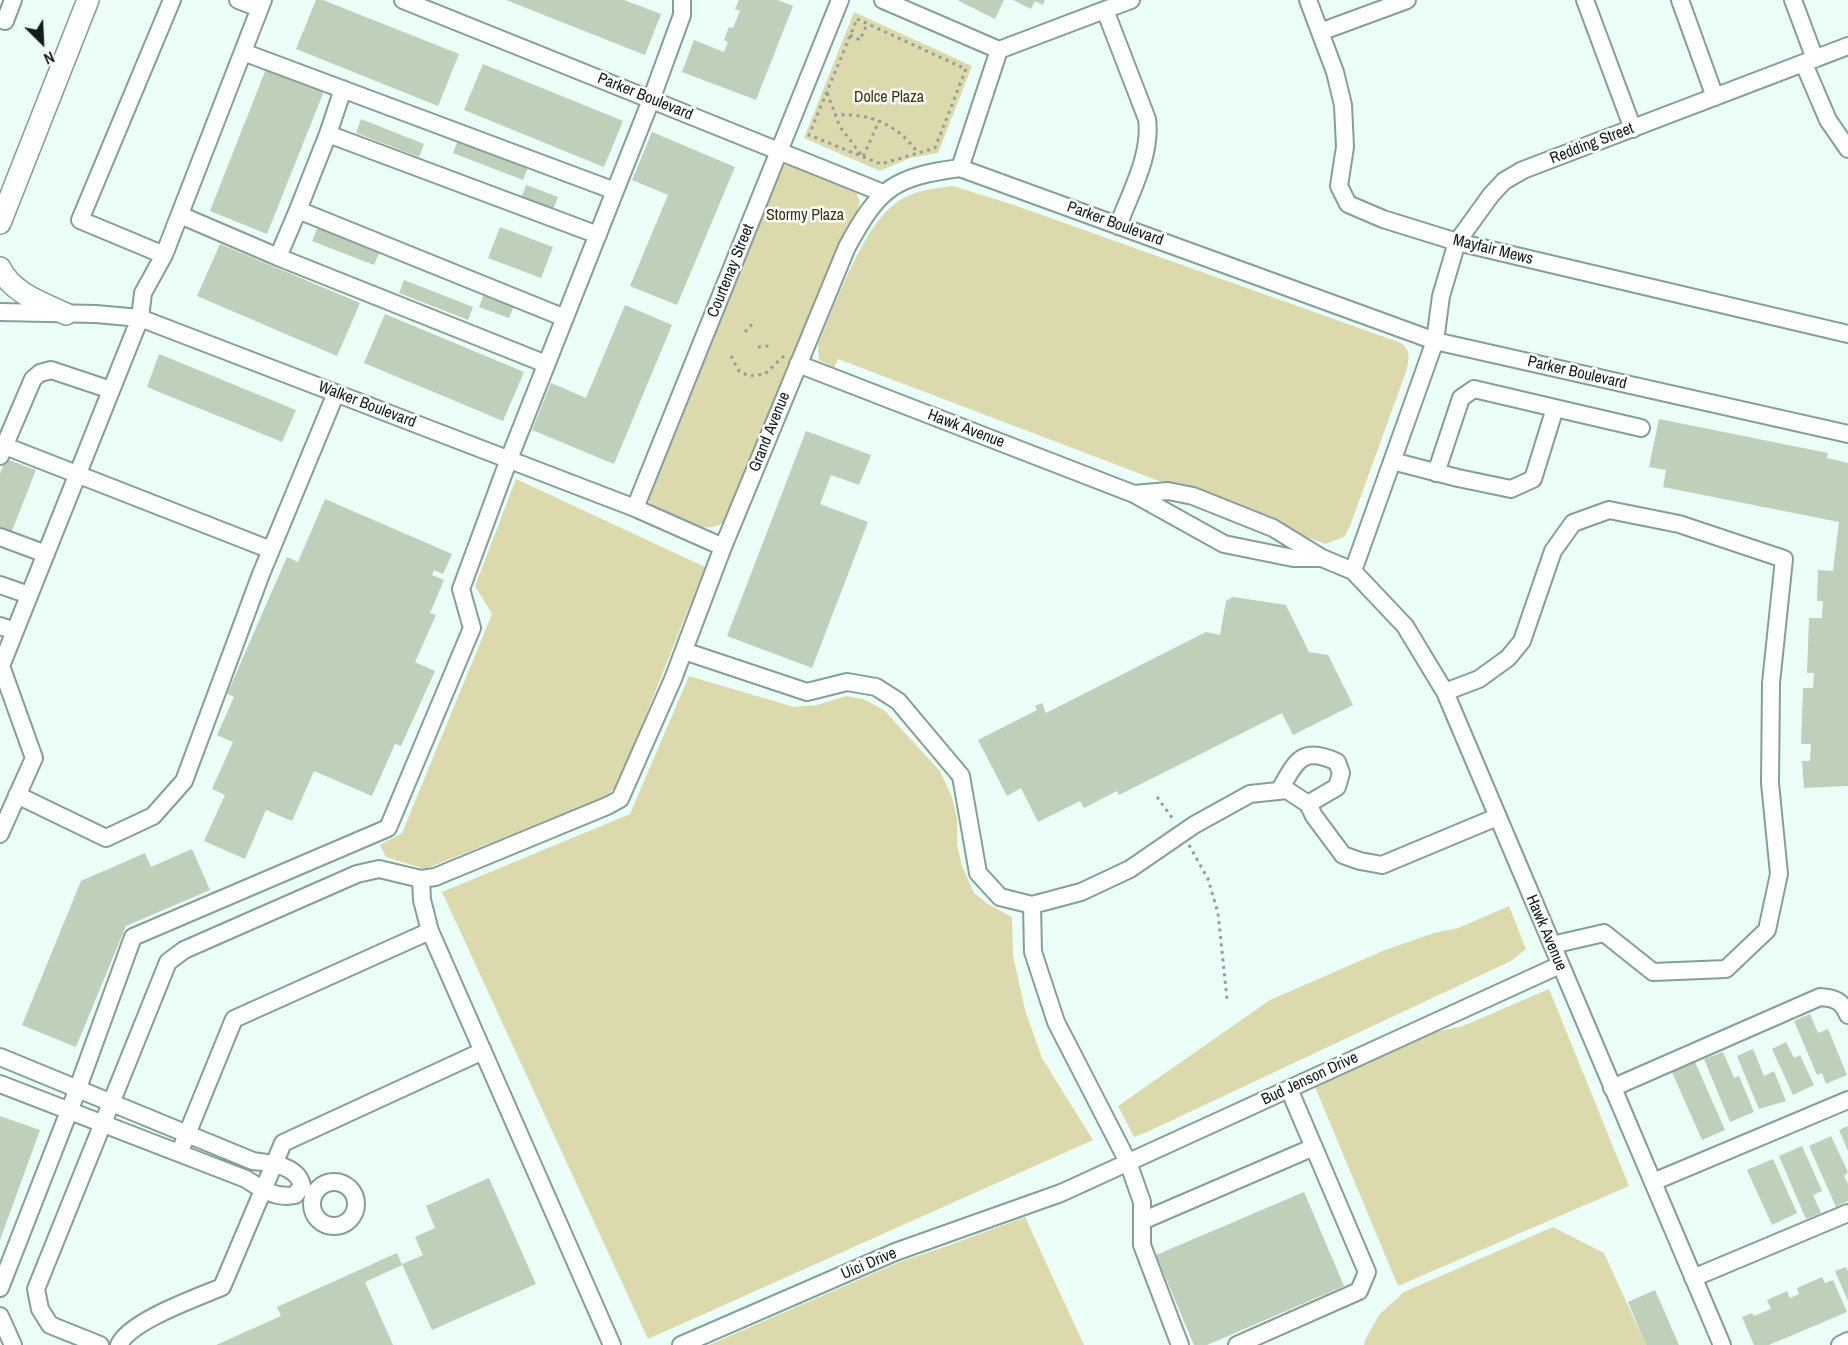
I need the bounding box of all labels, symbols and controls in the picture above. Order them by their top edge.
north arrow [12,12,72,72]
text: N [41,46,58,70]
street label: Parker Boulevard [594,69,696,125]
park label: Dolce Plaza [854,88,924,108]
street label: Redding Street [1547,119,1637,169]
street label: Parker Boulevard [1064,198,1166,250]
park label: Stormy Plaza [766,206,844,226]
street label: Courtenay Street [704,221,758,321]
street label: Mayfair Mews [1451,231,1535,269]
street label: Parker Boulevard [1525,352,1629,394]
street label: Walker Boulevard [315,378,419,432]
street label: Grand Avenue [745,389,795,475]
street label: Hawk Avenue [925,406,1007,452]
street label: Hawk Avenue [1521,892,1571,974]
street label: Bud Jenson Drive [1259,1048,1361,1110]
street label: Uici Drive [838,1244,900,1284]

